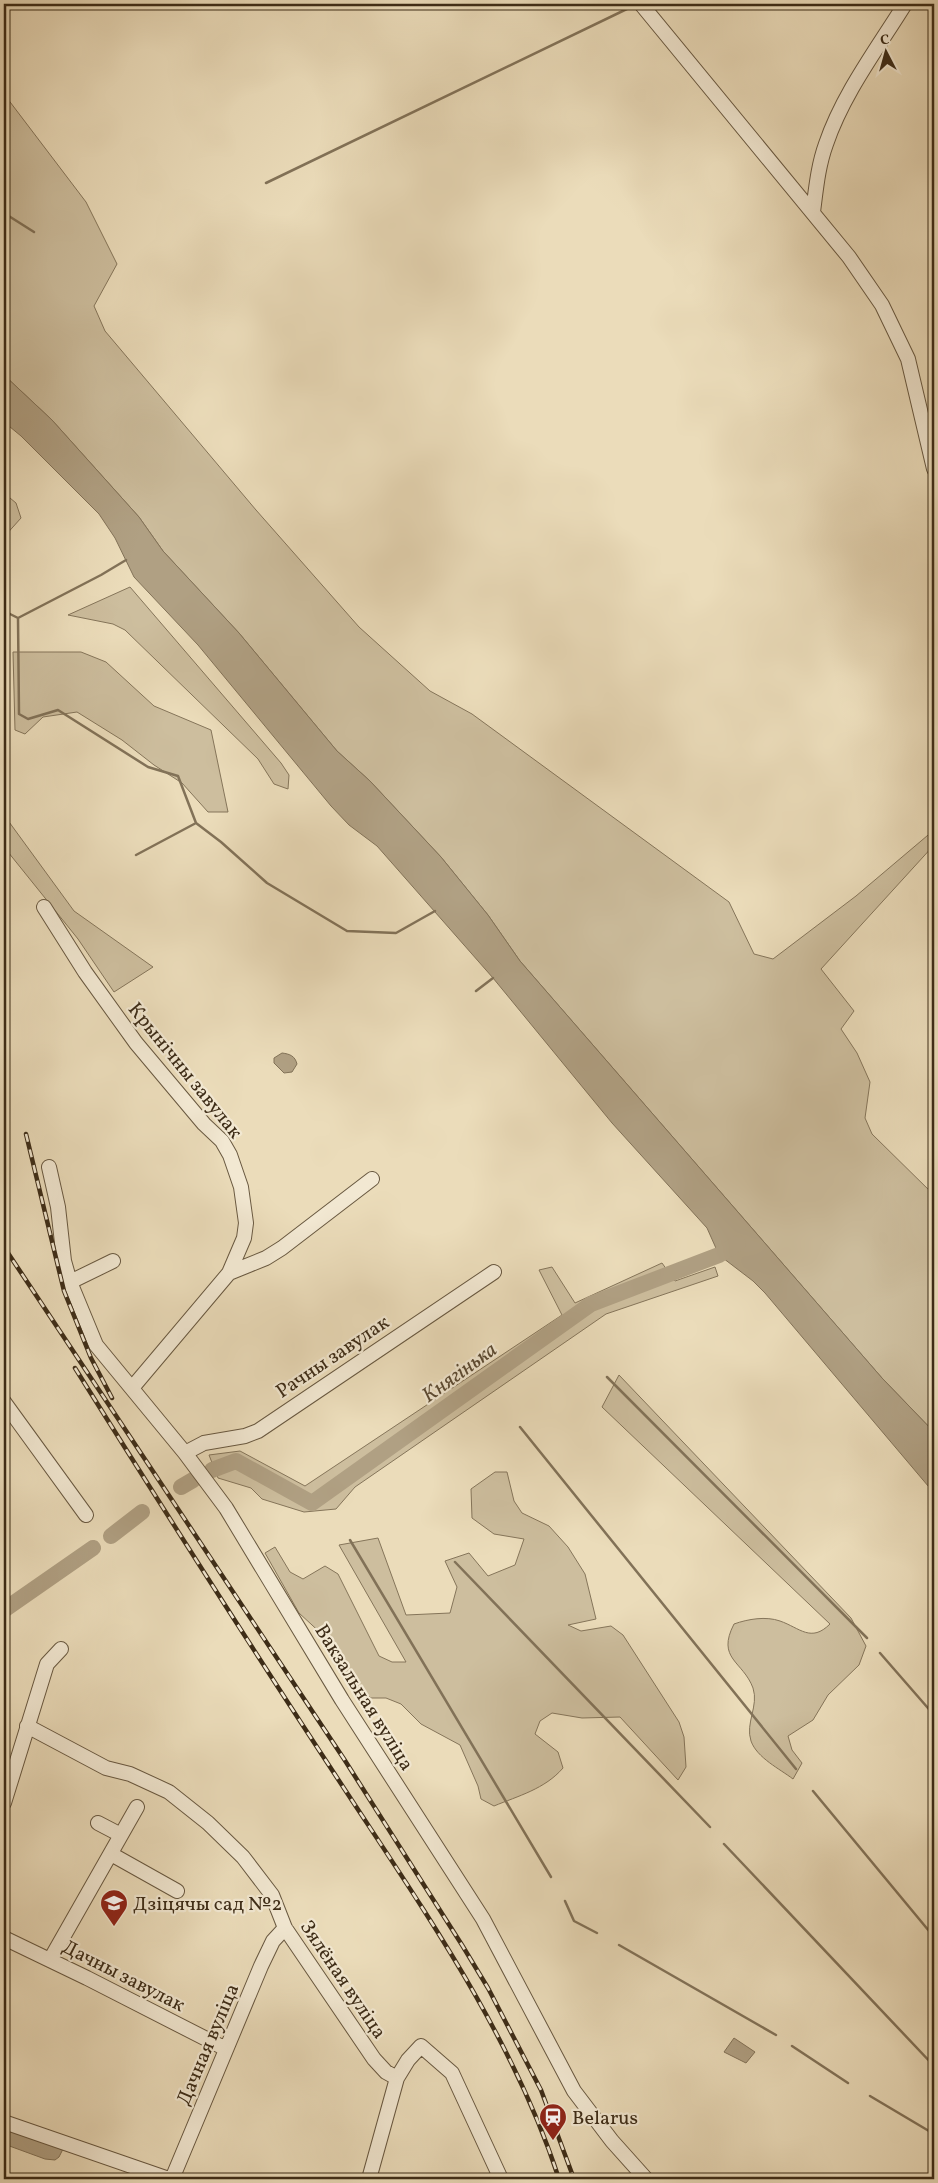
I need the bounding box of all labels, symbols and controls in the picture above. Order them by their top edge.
north arrow [860,28,910,78]
text: С [879,31,890,50]
street label: Крынічны завулак [121,997,248,1146]
street label: Рачны завулак [271,1309,396,1406]
water label: Княгінька [416,1336,503,1410]
street label: Вакзальная вуліца [307,1620,420,1777]
school or university icon: Дзіцячы сад №2 [99,1888,129,1927]
place label: Дзіцячы сад №2 [133,1891,282,1919]
street label: Зялёная вуліца [292,1915,392,2045]
street label: Дачны завулак [57,1934,190,2020]
street label: Дачная вуліца [171,1980,247,2110]
station icon: Belarus [538,2102,568,2141]
place label: Belarus [572,2105,638,2133]

